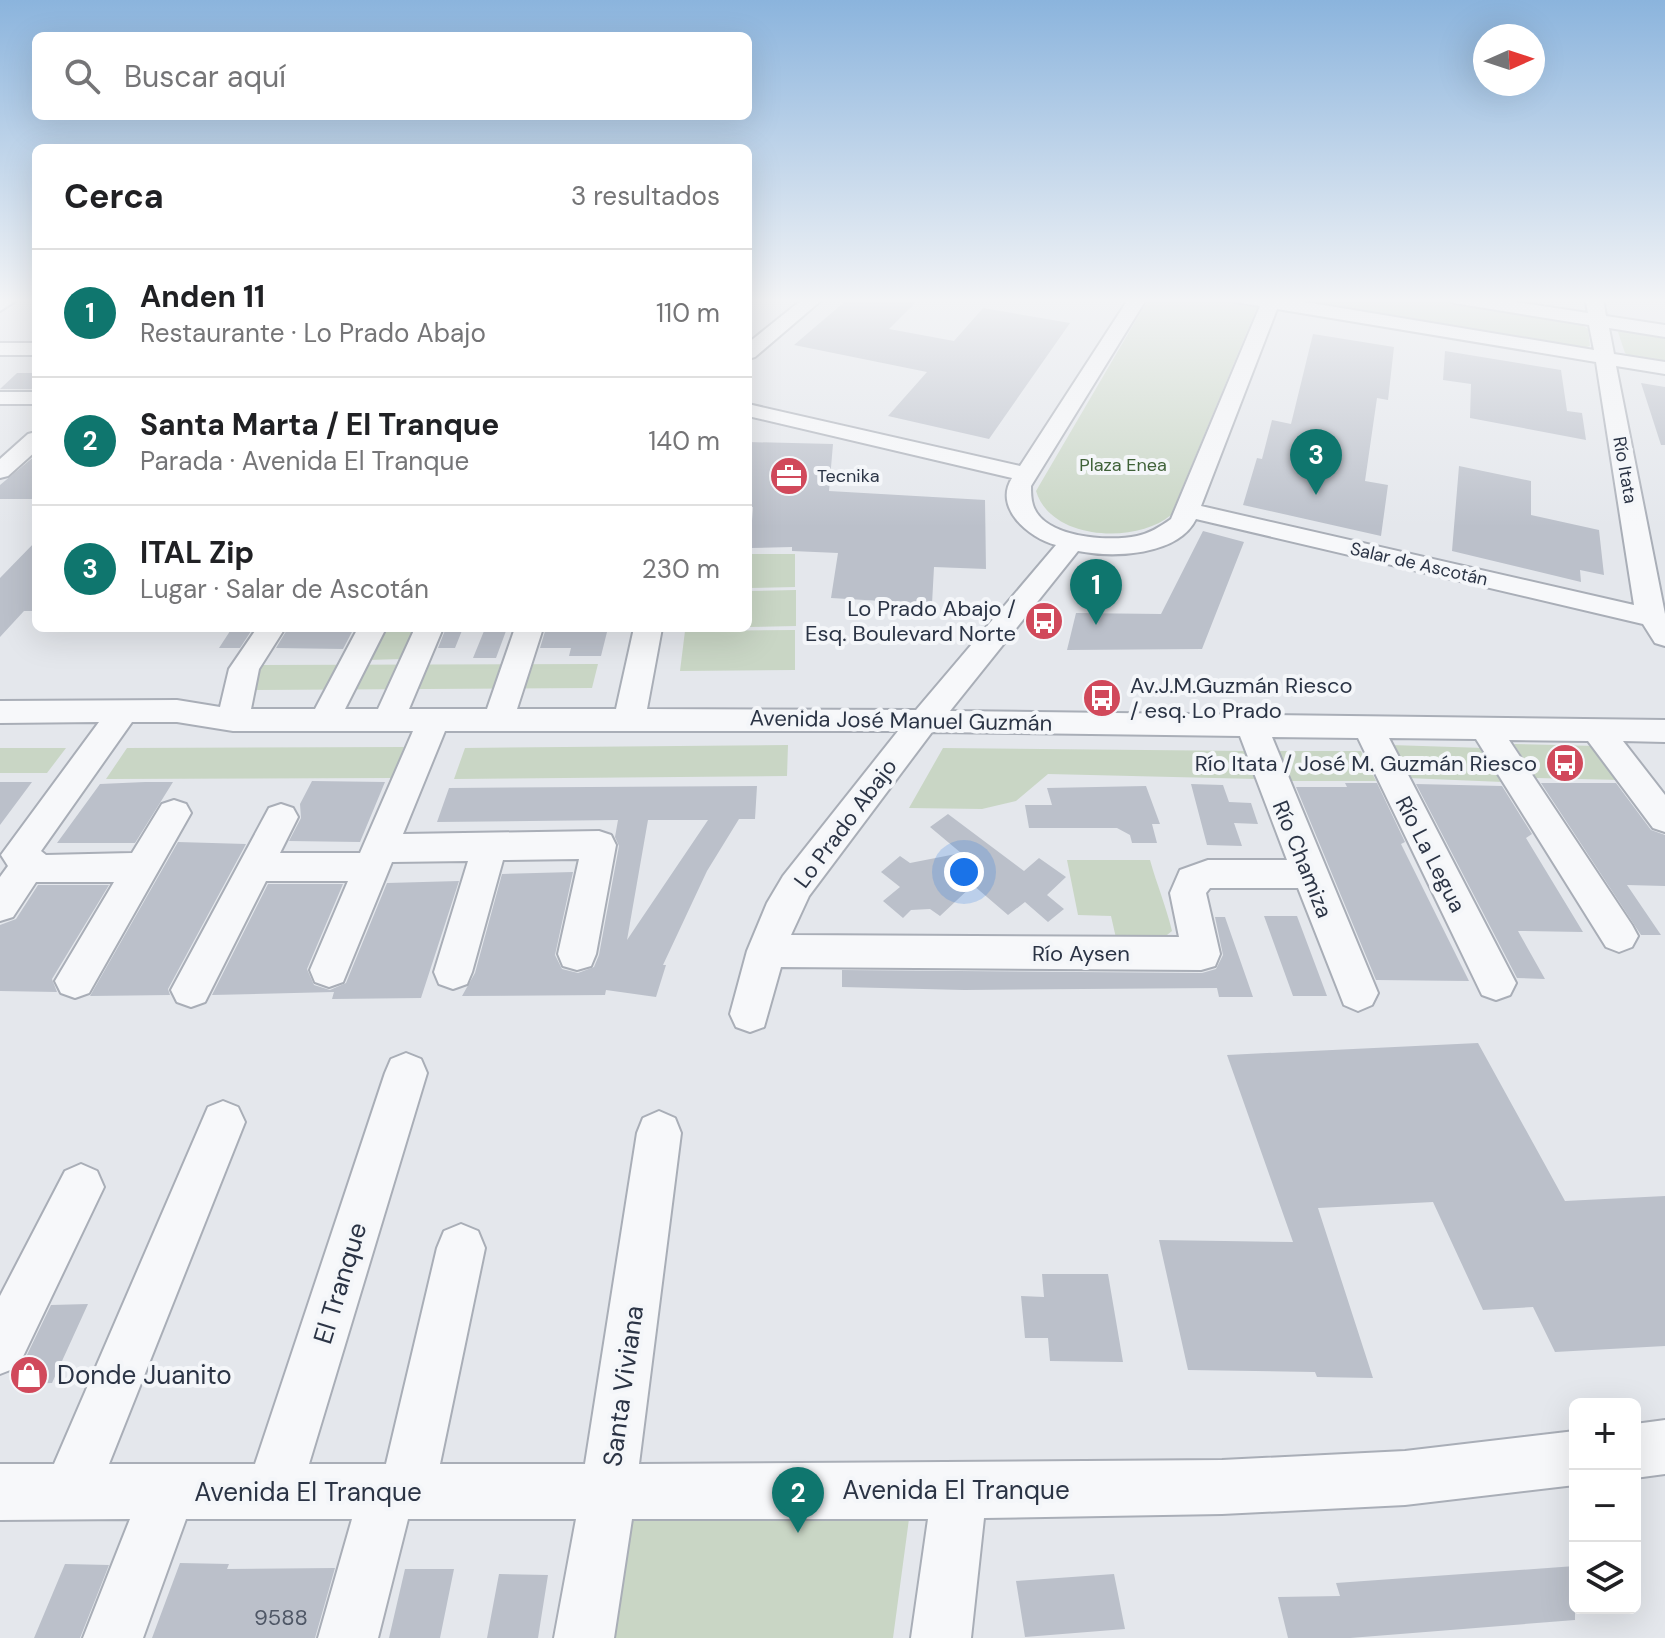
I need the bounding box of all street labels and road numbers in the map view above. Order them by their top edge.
street label: Río Itata [1607,435,1643,505]
street label: Salar de Ascotán [1348,536,1490,592]
street label: Avenida José Manuel Guzmán [749,703,1052,738]
street label: Lo Prado Abajo [787,753,903,894]
street label: Río La Legua [1389,791,1472,917]
street label: Río Chamiza [1266,796,1339,922]
street label: Río Aysen [1032,939,1130,968]
street label: El Tranque [305,1218,375,1348]
street label: Santa Viviana [595,1303,651,1469]
street label: Avenida El Tranque [842,1473,1070,1507]
street label: Avenida El Tranque [194,1475,422,1509]

